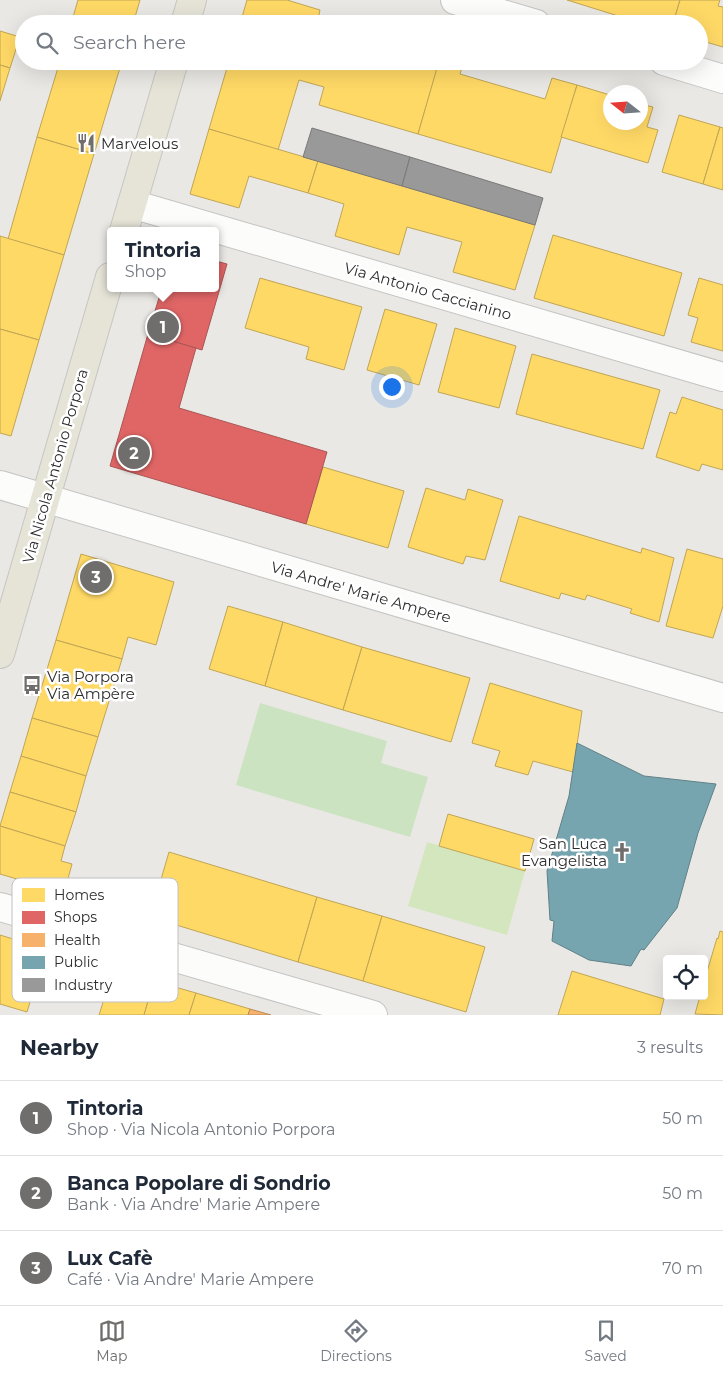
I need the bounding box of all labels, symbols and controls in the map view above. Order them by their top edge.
search box [15,15,708,70]
icon: search [33,29,61,57]
text: Search here [73,31,186,54]
north arrow [603,85,648,130]
restaurant icon: Marvelous [75,132,97,154]
place label: Marvelous [101,134,178,153]
popup [107,227,219,292]
text: Tintoria [125,239,201,262]
street label: Via Antonio Caccianino [342,258,514,324]
text: Shop [125,262,166,281]
pin: 1 [147,308,179,346]
street label: Via Nicola Antonio Porpora [18,367,92,565]
your location [379,374,405,400]
pin: 2 [118,434,150,472]
street label: Via Andre' Marie Ampere [269,557,453,627]
pin: 3 [80,558,112,596]
place label: Via Porpora Via Ampère [47,667,135,703]
bus stop icon: Via Porpora Via Ampère [21,674,43,696]
place label: San Luca Evangelista [521,834,607,870]
church icon: San Luca Evangelista [611,841,633,863]
legend [12,878,178,1002]
text: Homes [54,886,104,904]
text: Shops [54,908,97,926]
text: Health [54,931,101,949]
text: Public [54,953,98,971]
map controls [663,955,708,1000]
button: locate [663,955,708,1000]
text: Industry [54,976,113,994]
text: Nearby [20,1035,99,1060]
text: 3 results [637,1038,703,1057]
text: Tintoria [67,1097,144,1120]
text: 1 [33,1109,39,1128]
text: 50 m [662,1109,703,1128]
text: Shop · Via Nicola Antonio Porpora [67,1120,335,1139]
text: Banca Popolare di Sondrio [67,1172,331,1195]
text: 2 [31,1184,41,1203]
text: 50 m [662,1184,703,1203]
text: Bank · Via Andre' Marie Ampere [67,1195,320,1214]
text: Lux Cafè [67,1247,153,1270]
text: 3 [31,1259,41,1278]
text: 70 m [662,1259,703,1278]
text: Café · Via Andre' Marie Ampere [67,1270,314,1289]
tab: Map [96,1317,127,1365]
tab: Directions [320,1317,392,1365]
tab: Saved [585,1317,627,1365]

